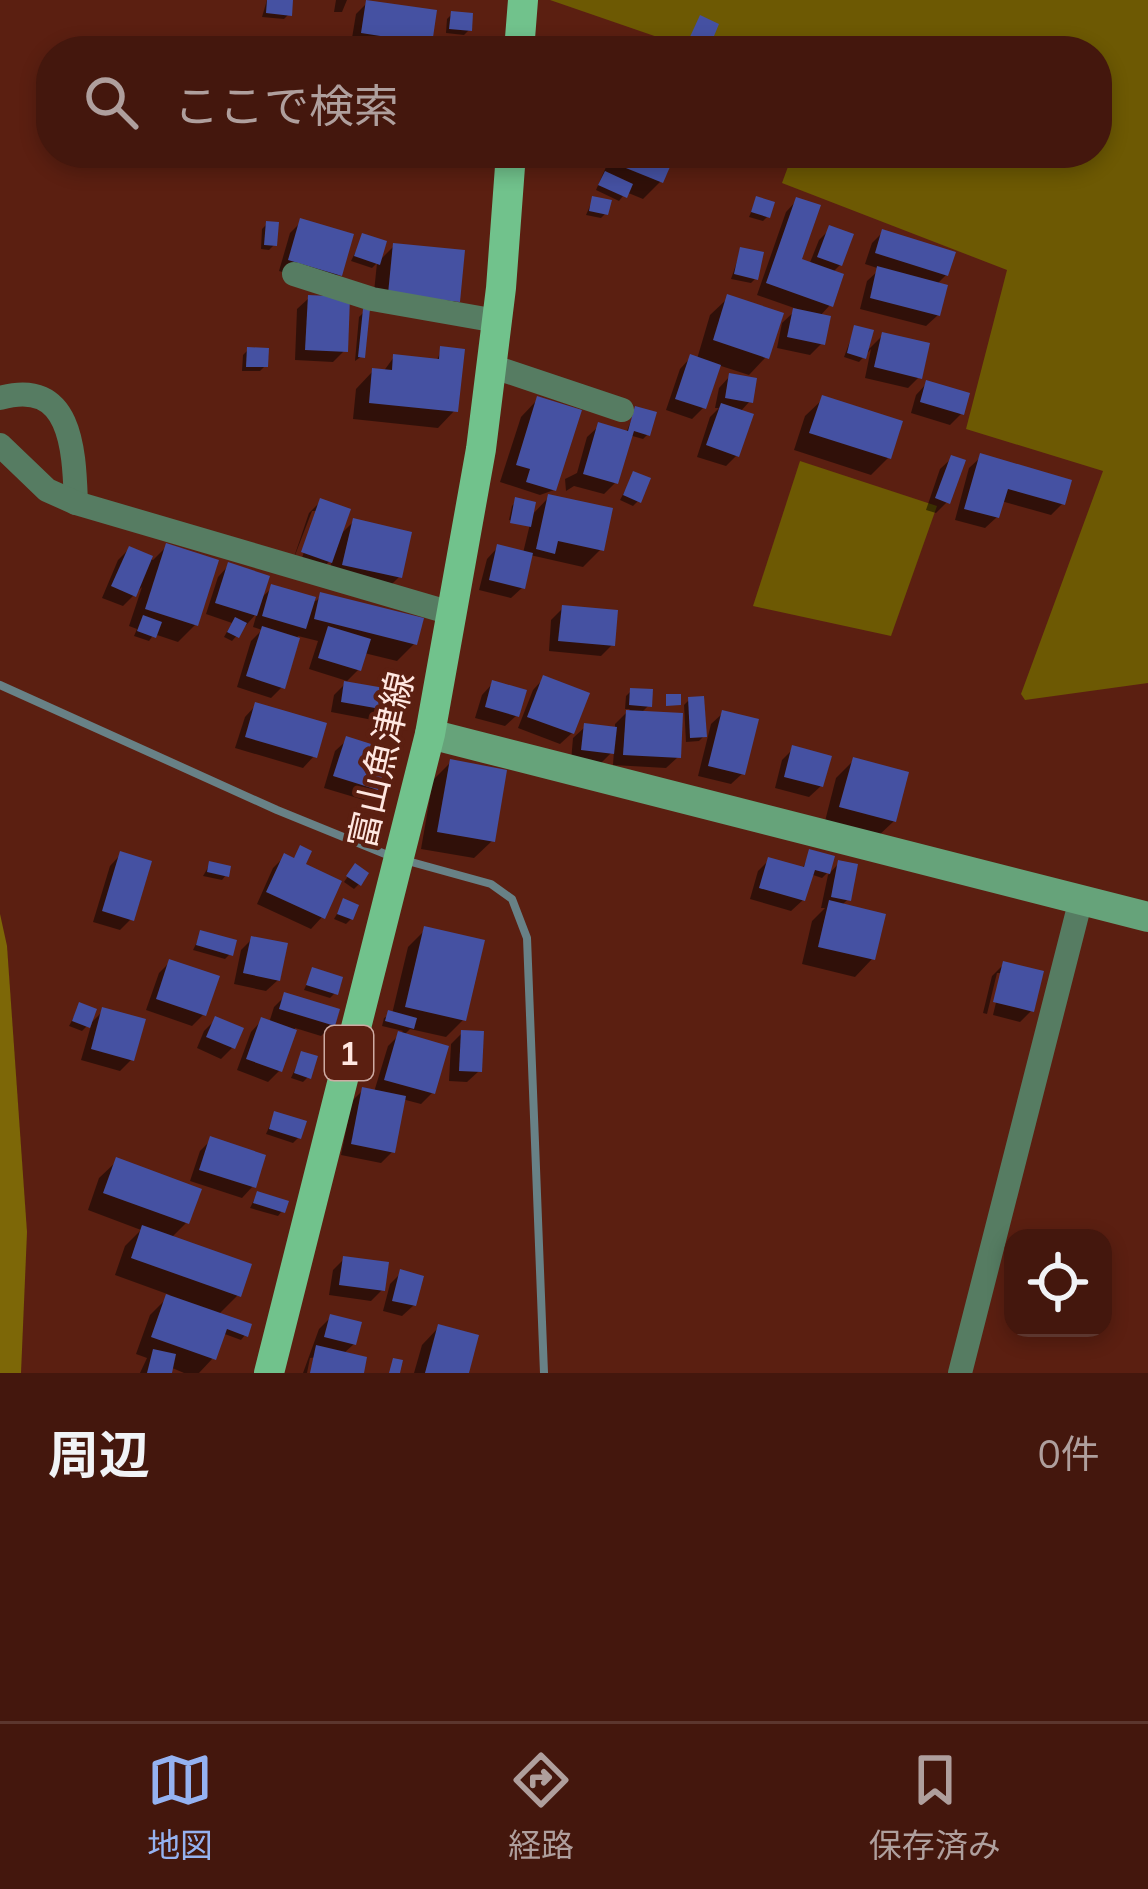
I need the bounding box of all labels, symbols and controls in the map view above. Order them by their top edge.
search box [36,36,1112,168]
icon: search [78,69,144,135]
text: ここで検索 [174,77,399,133]
street label: 富山魚津線 [338,667,423,853]
road number: 1 [325,1026,373,1080]
map controls [1004,1229,1112,1337]
button: locate [1004,1229,1112,1337]
text: 周辺 [48,1422,150,1486]
text: 0件 [1038,1429,1100,1478]
tab: 地図 [147,1747,213,1867]
tab: 経路 [508,1747,574,1867]
tab: 保存済み [869,1747,1001,1867]

